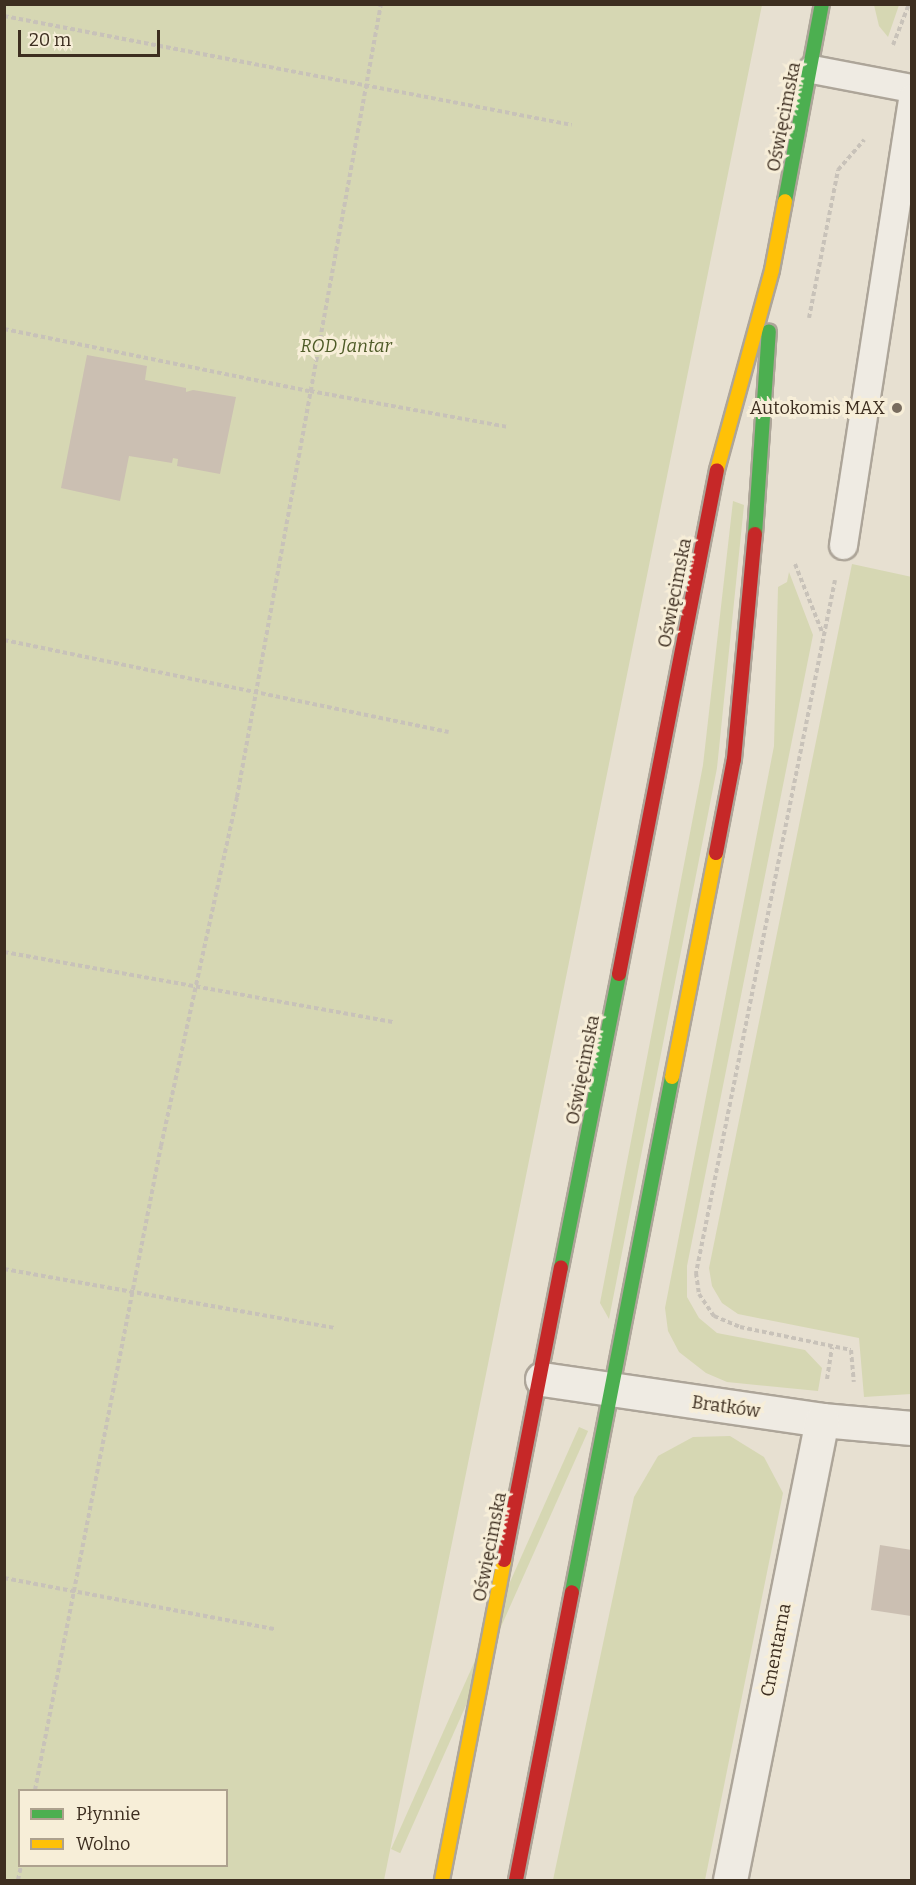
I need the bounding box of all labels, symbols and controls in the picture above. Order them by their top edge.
scale bar [21,18,164,56]
text: 20 m [29,29,71,51]
street label: Oświęcimska [763,60,805,174]
park label: ROD Jantar [300,335,392,357]
place label: Autokomis MAX [750,397,885,419]
marker: Autokomis MAX [890,401,904,415]
street label: Oświęcimska [654,536,696,650]
street label: Oświęcimska [562,1013,604,1127]
street label: Bratków [690,1392,762,1422]
street label: Oświęcimska [469,1490,511,1604]
street label: Cmentarna [756,1601,796,1699]
legend [18,1789,228,1867]
text: Płynnie [76,1803,140,1825]
text: Wolno [76,1833,130,1855]

